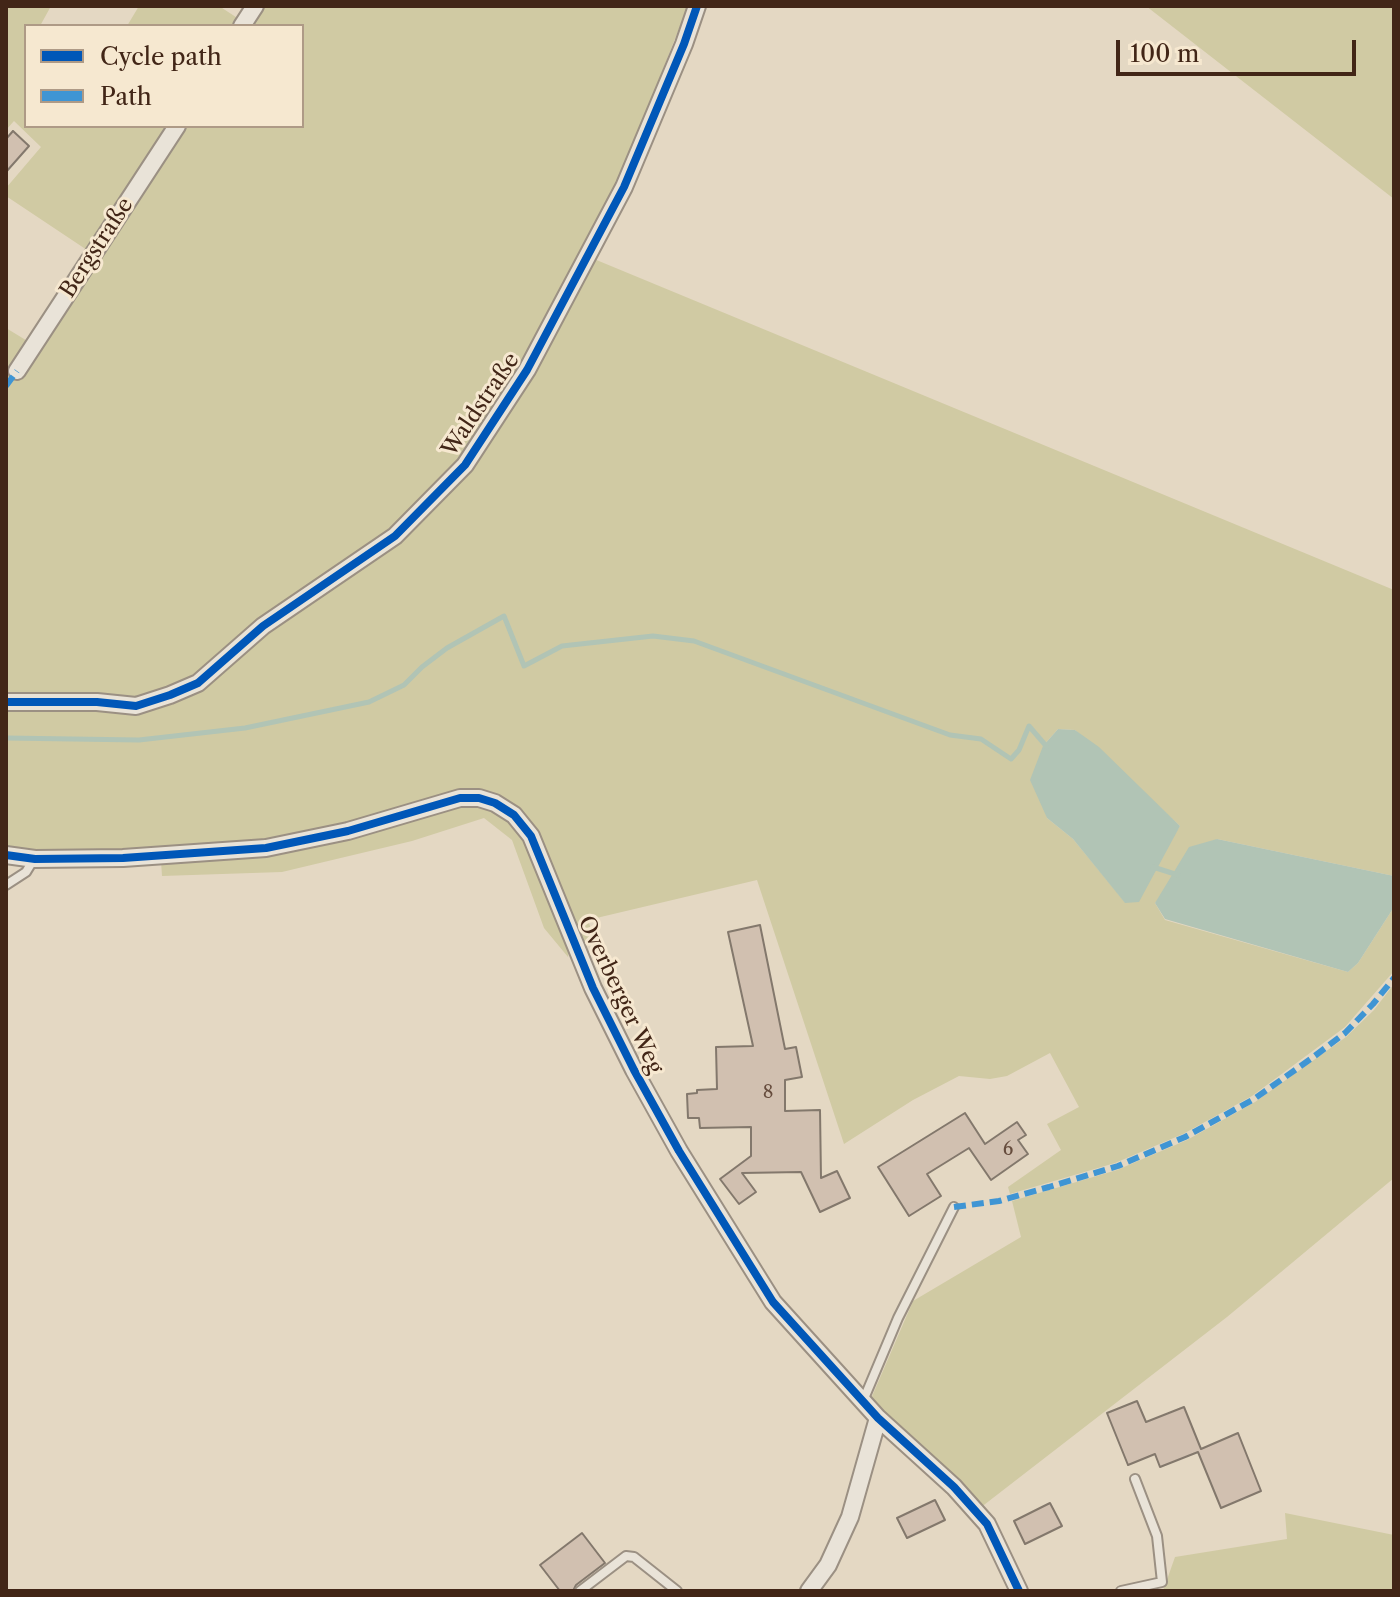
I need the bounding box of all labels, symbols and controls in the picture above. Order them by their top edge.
legend [24,24,304,128]
scale bar [1120,24,1360,74]
text: 100 m [1130,39,1199,68]
text: Cycle path [100,42,222,71]
text: Path [100,82,152,111]
street label: Bergstraße [55,193,139,303]
street label: Waldstraße [437,348,525,462]
street label: Overberger Weg [572,912,668,1078]
house number: 8 [763,1082,773,1104]
house number: 6 [1003,1139,1013,1161]

